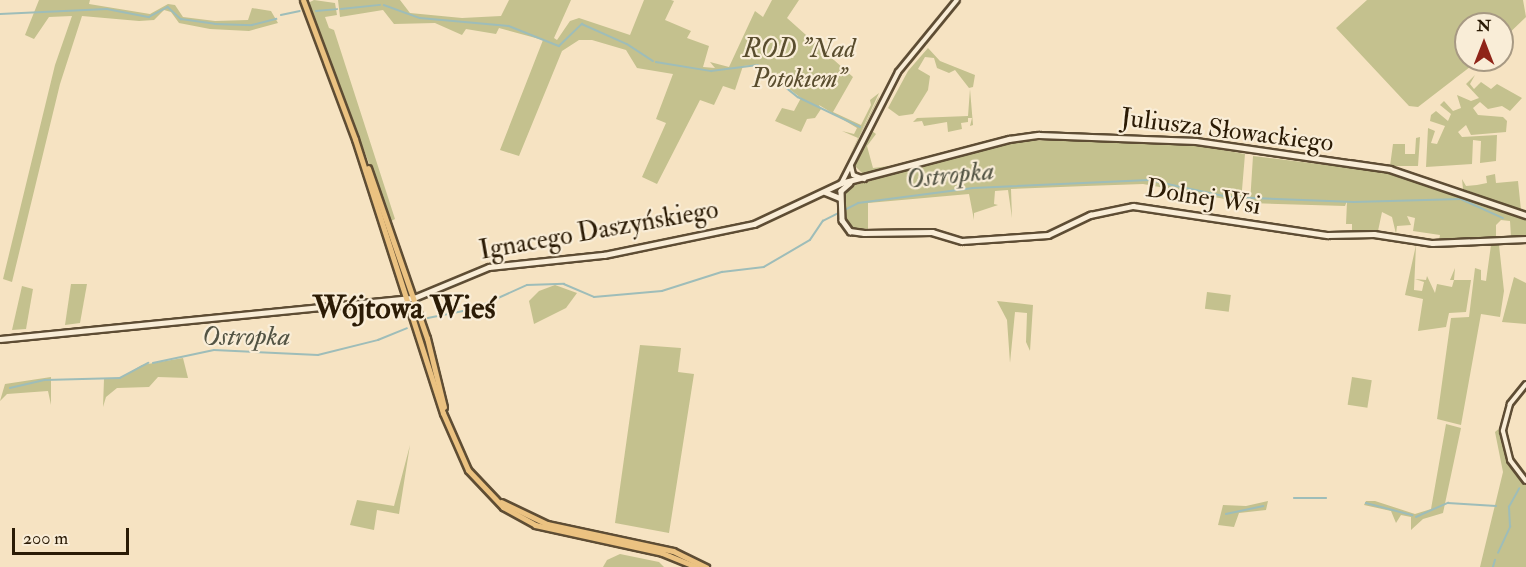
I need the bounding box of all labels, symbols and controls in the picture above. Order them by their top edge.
north arrow [1454,12,1514,72]
text: N [1477,16,1491,36]
park label: ROD "Nad Potokiem" [743,34,855,96]
street label: Juliusza Słowackiego [1119,102,1335,160]
water label: Ostropka [904,154,996,196]
street label: Dolnej Wsi [1143,173,1263,223]
street label: Ignacego Daszyńskiego [477,195,721,267]
district label: Wójtowa Wieś [313,289,495,327]
water label: Ostropka [202,321,290,353]
scale bar [15,516,132,554]
text: 200 m [23,527,68,550]

